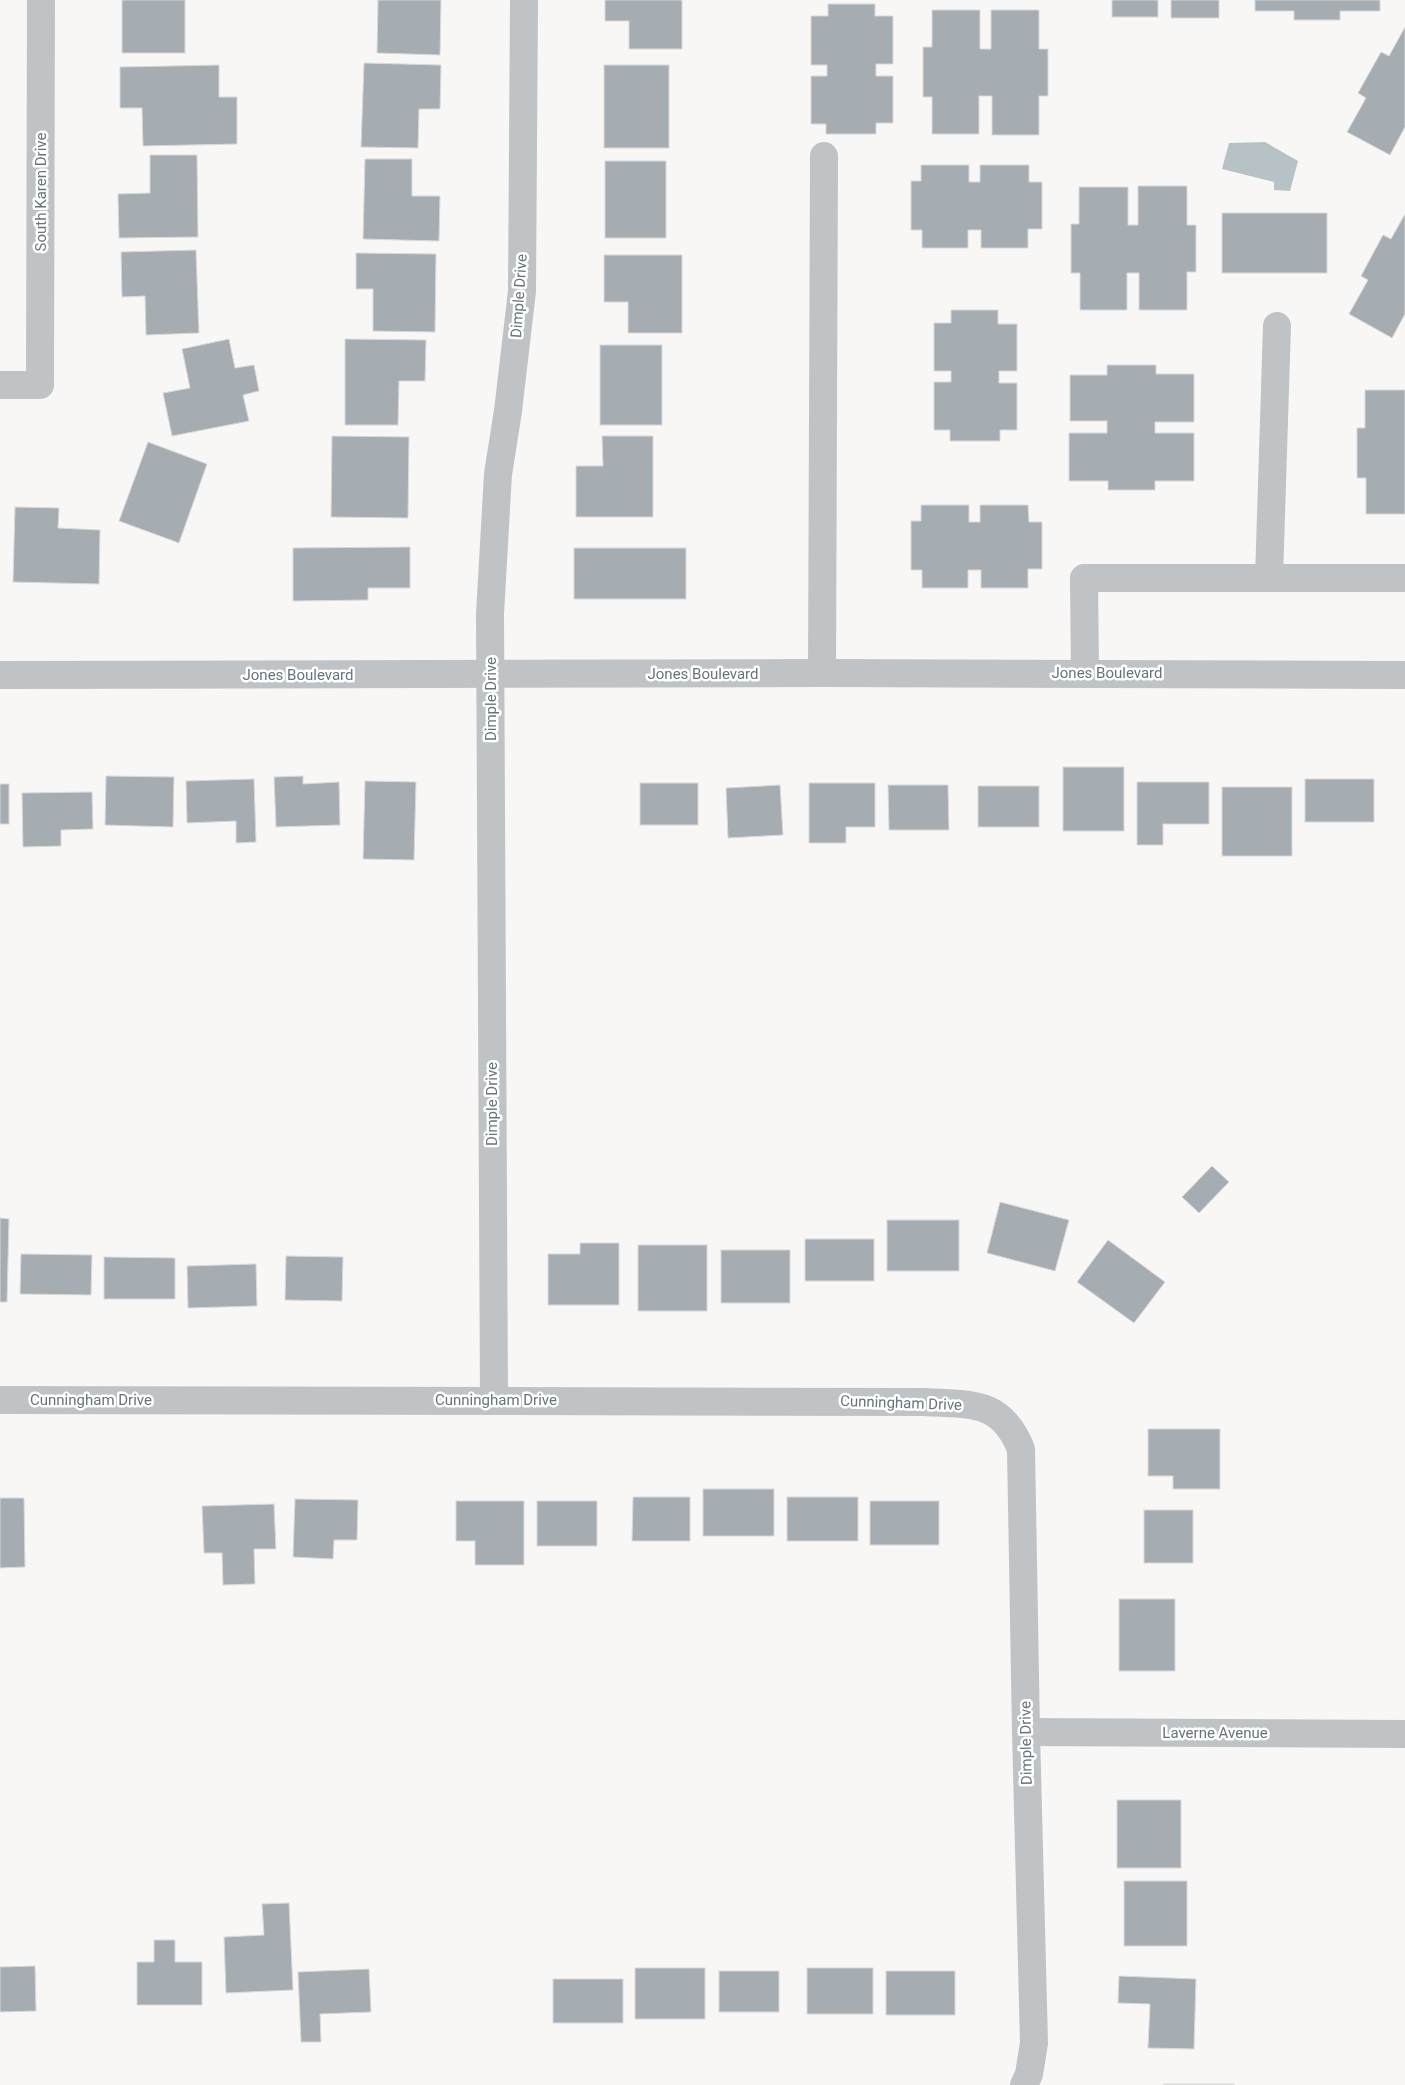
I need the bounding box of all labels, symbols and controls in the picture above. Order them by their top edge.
street label: South Karen Drive [32,133,50,251]
street label: Dimple Drive [507,253,531,339]
street label: Dimple Drive [482,657,500,741]
street label: Jones Boulevard [1052,664,1162,682]
street label: Jones Boulevard [648,665,758,683]
street label: Jones Boulevard [243,666,353,684]
street label: Dimple Drive [483,1062,501,1146]
street label: Cunningham Drive [30,1391,152,1409]
street label: Cunningham Drive [435,1391,557,1409]
street label: Cunningham Drive [840,1392,962,1414]
street label: Dimple Drive [1016,1701,1036,1785]
street label: Laverne Avenue [1162,1724,1268,1742]

